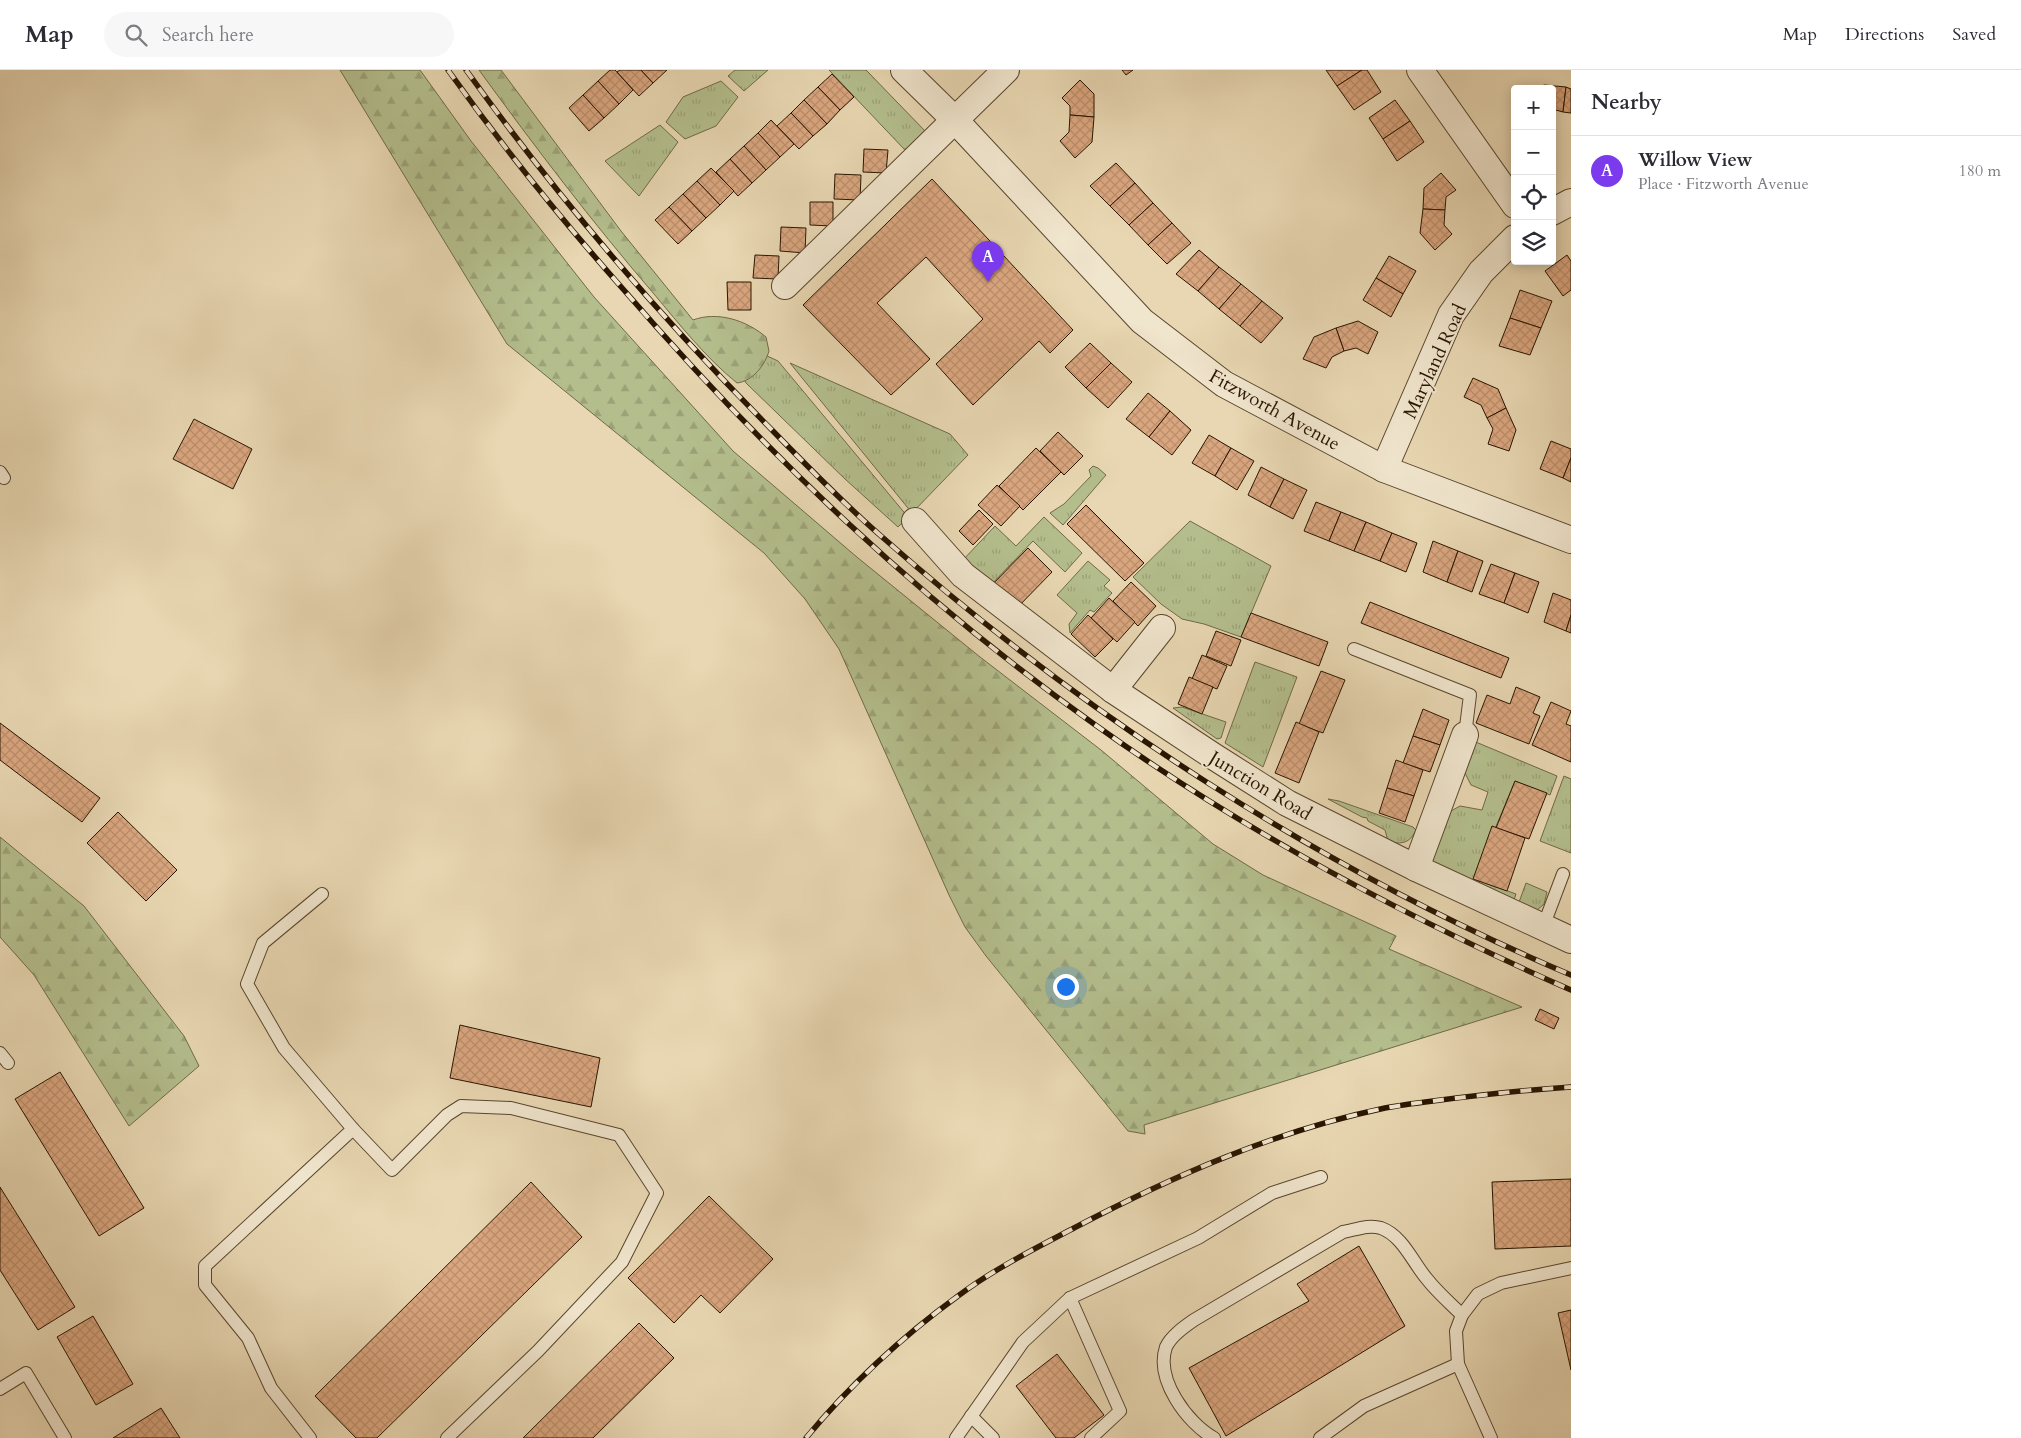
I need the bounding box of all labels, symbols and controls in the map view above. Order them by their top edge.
search box [104,12,454,57]
text: Map [25,18,74,51]
icon: search [122,21,150,49]
text: Search here [162,22,254,48]
text: Map [1783,22,1817,47]
text: Directions [1845,22,1924,47]
text: Saved [1952,22,1996,47]
map controls [1511,85,1556,265]
button: + [1511,85,1556,130]
text: Nearby [1591,88,1662,117]
button: − [1511,130,1556,175]
text: Willow View [1638,147,1752,173]
text: A [1601,160,1613,182]
text: 180 m [1959,160,2001,182]
text: Place · Fitzworth Avenue [1638,173,1809,195]
button: locate [1511,175,1556,220]
button: layers [1511,220,1556,265]
pin: A [972,241,1004,282]
street label: Maryland Road [1397,300,1473,423]
street label: Fitzworth Avenue [1204,363,1345,457]
street label: Junction Road [1202,743,1317,827]
your location [1053,974,1079,1000]

